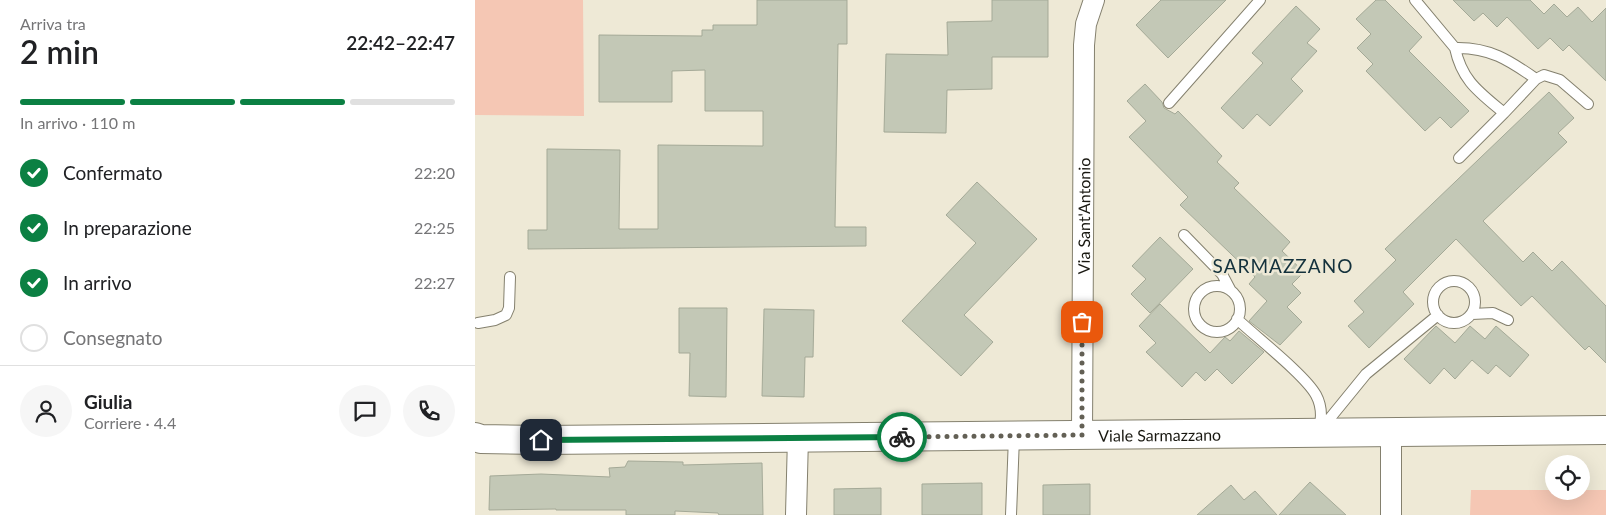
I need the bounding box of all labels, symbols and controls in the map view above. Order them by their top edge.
text: Arriva tra [20,14,86,33]
text: 22:42–22:47 [346,31,455,54]
text: 2 min [20,32,99,71]
text: In arrivo · 110 m [20,113,135,132]
street label: Via Sant'Antonio [1073,158,1093,274]
icon: check [20,159,48,187]
text: Confermato [63,161,163,184]
text: 22:20 [414,163,455,182]
icon: check [20,214,48,242]
text: In preparazione [63,216,192,239]
text: 22:25 [414,218,455,237]
district label: SARMAZZANO [1213,254,1353,277]
icon: check [20,269,48,297]
text: In arrivo [63,271,132,294]
text: 22:27 [414,273,455,292]
pin [1061,301,1103,343]
icon: bag [1068,308,1096,336]
text: Consegnato [63,326,162,349]
button: person [20,385,72,437]
button: chat [339,385,391,437]
button: phone [403,385,455,437]
text: Giulia [84,390,133,413]
courier [877,412,927,462]
text: Corriere · 4.4 [84,413,176,432]
pin [520,419,562,461]
icon: bike [888,423,916,451]
street label: Viale Sarmazzano [1098,424,1221,444]
icon: home [527,426,555,454]
map controls [1545,455,1590,500]
button: locate [1545,455,1590,500]

